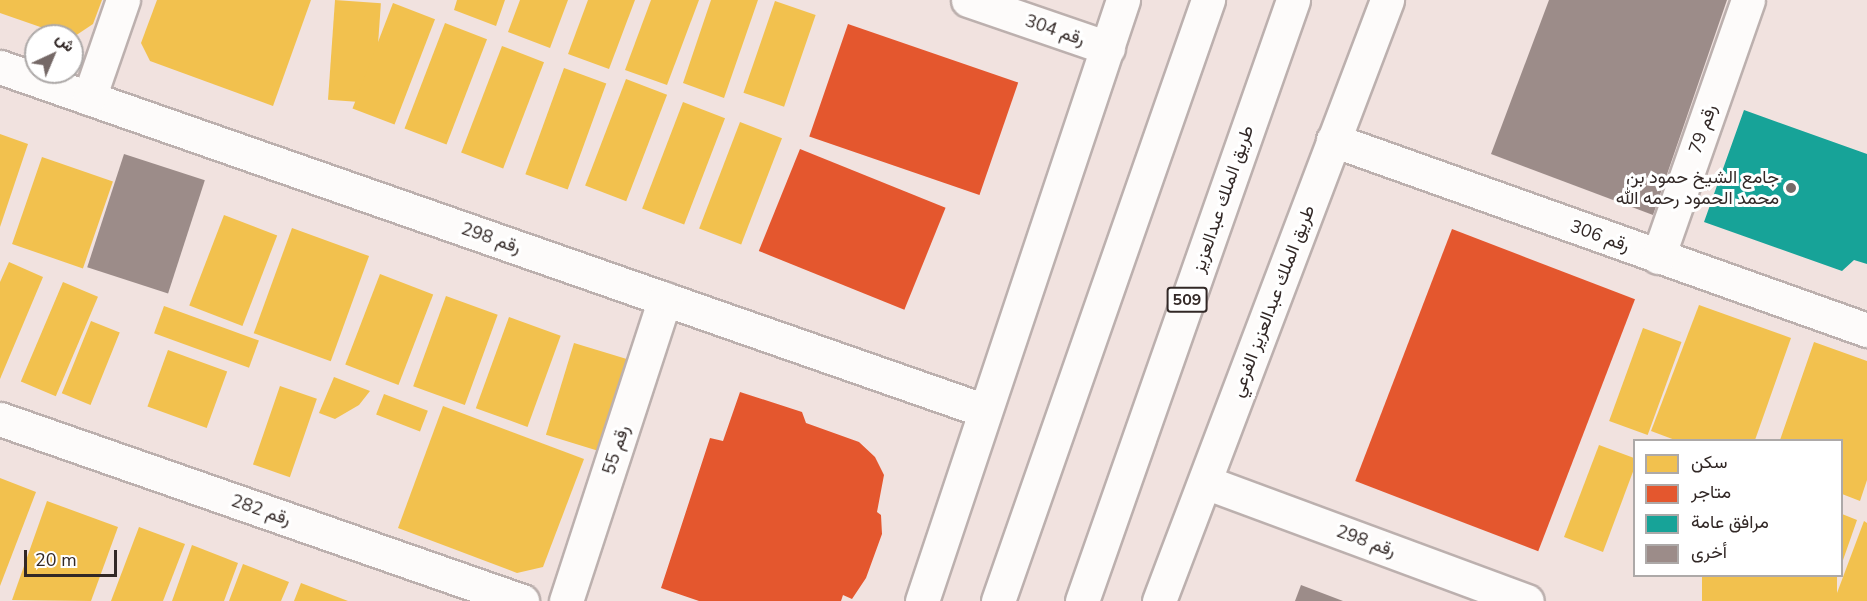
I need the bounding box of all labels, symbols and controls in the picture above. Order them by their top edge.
street label: رقم 304 [1022,10,1088,50]
north arrow [24,24,84,84]
text: ش [51,28,80,57]
street label: رقم 79 [1685,101,1721,157]
street label: طريق الملك عبدالعزيز [1188,123,1258,275]
place label: جامع الشيخ حمود بن محمد الحمود رحمه الله [1616,167,1779,210]
marker: جامع الشيخ حمود بن محمد الحمود رحمه الله [1784,181,1798,195]
street label: طريق الملك عبدالعزيز الفرعي [1226,202,1320,400]
street label: رقم 306 [1567,215,1633,257]
street label: رقم 298 [458,218,524,258]
road number: 509 [1166,287,1208,313]
street label: رقم 55 [598,423,634,477]
legend [1633,439,1843,577]
text: سكن [1691,450,1727,474]
text: متاجر [1691,480,1731,504]
street label: رقم 282 [228,490,294,530]
text: مرافق عامة [1691,510,1769,534]
street label: رقم 298 [1333,520,1399,562]
scale bar [27,538,120,576]
text: أخرى [1691,540,1727,564]
text: 20 m [35,548,77,572]

